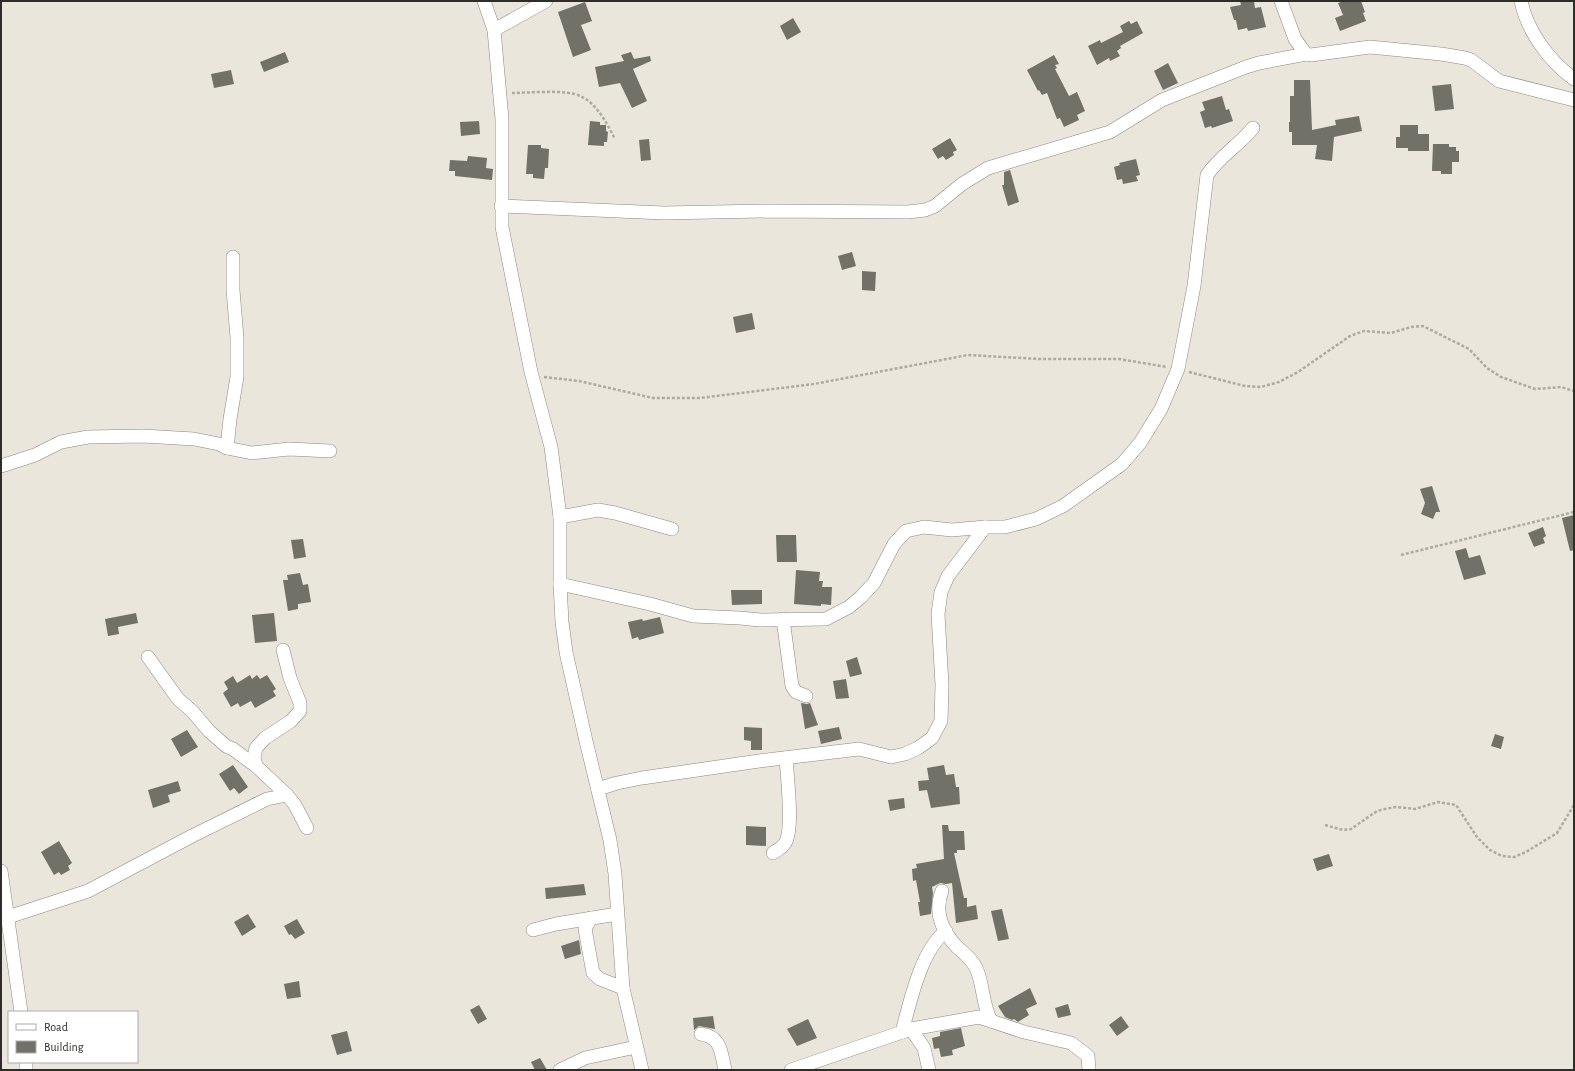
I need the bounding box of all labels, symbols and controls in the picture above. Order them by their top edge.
legend [8,1011,138,1063]
text: Road [44,1021,68,1033]
text: Building [44,1041,84,1053]

